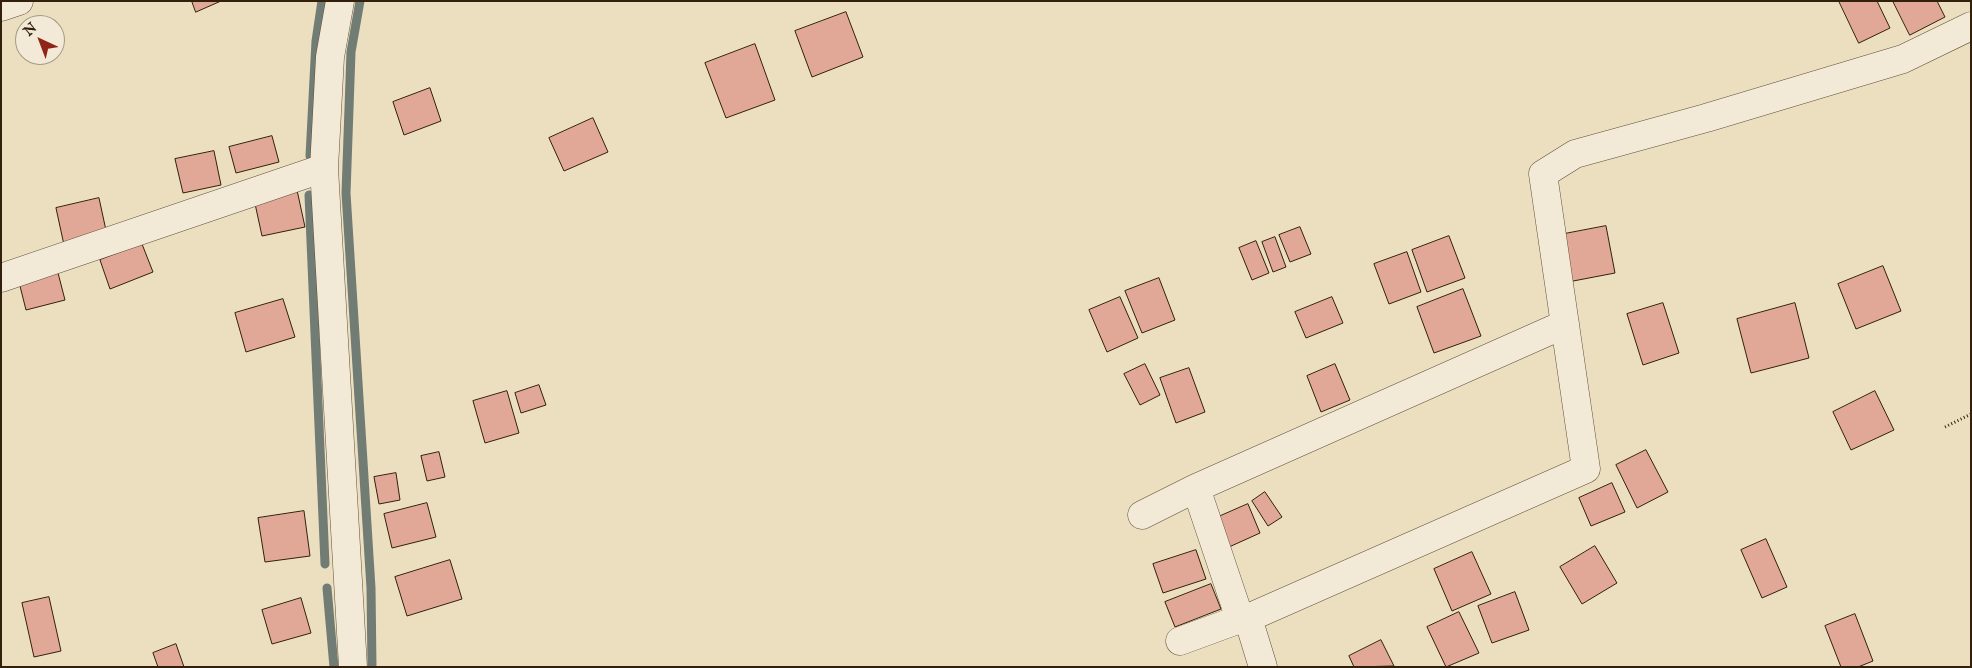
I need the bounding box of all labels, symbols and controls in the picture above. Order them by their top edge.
north arrow [15,15,65,65]
text: N [20,19,41,40]

